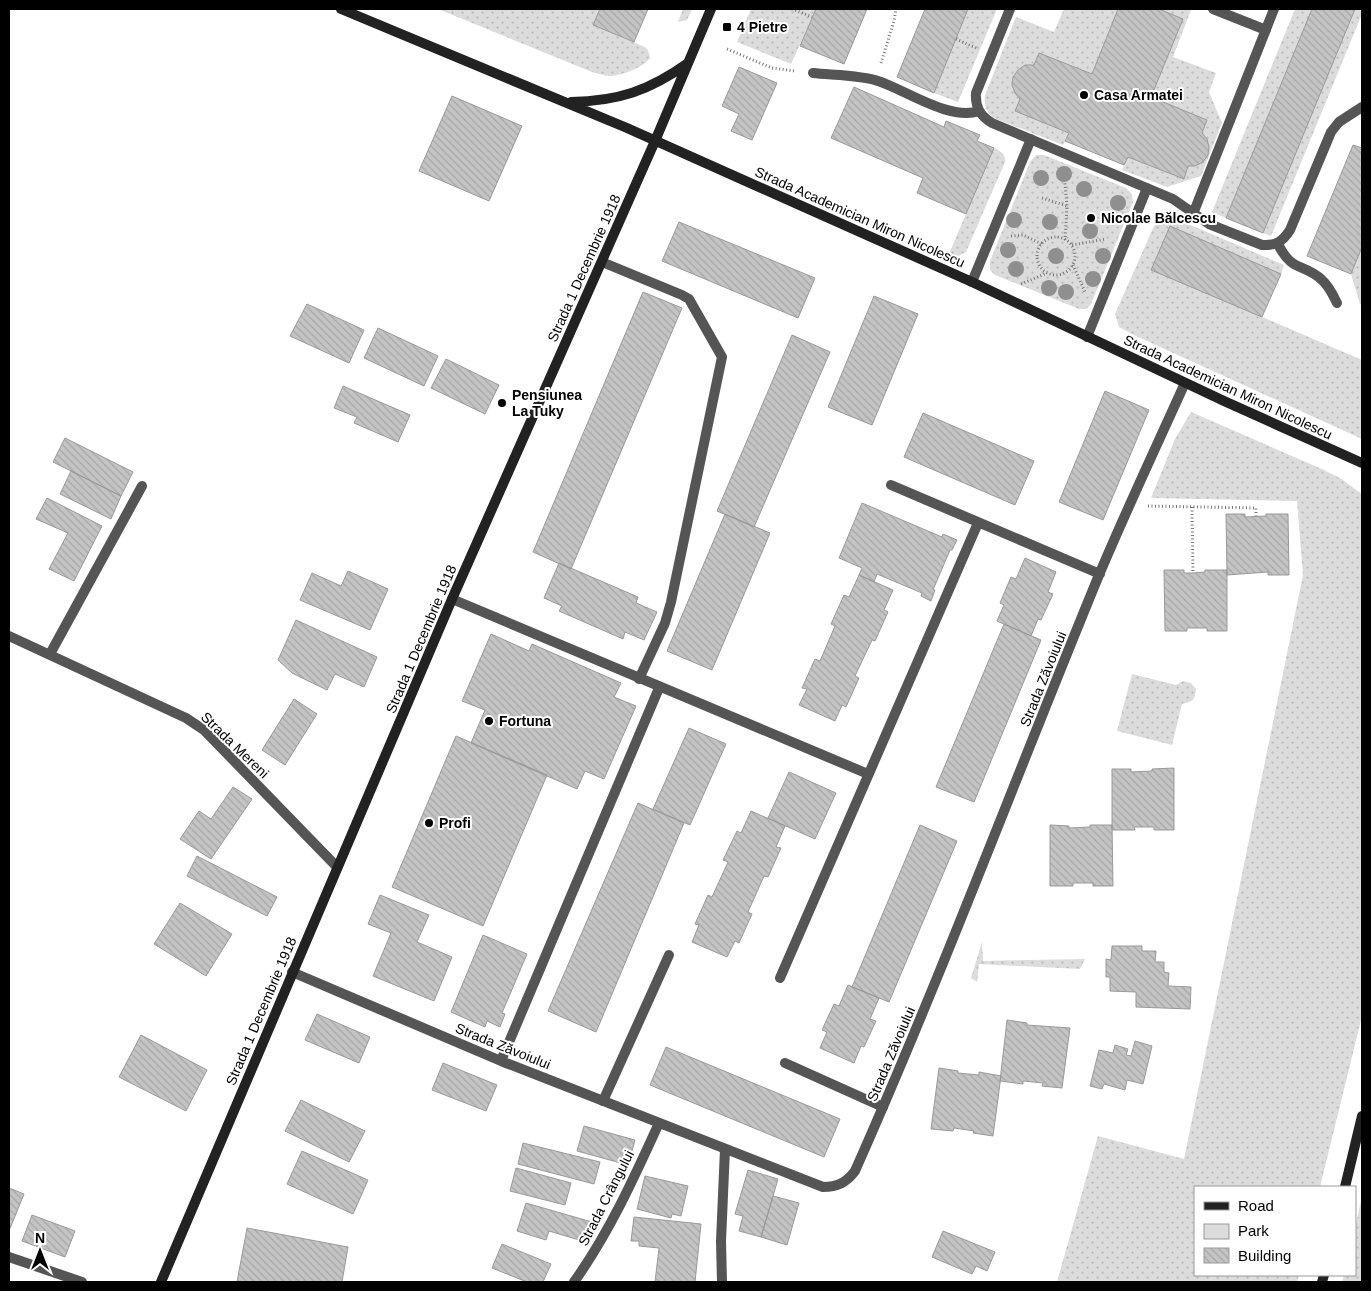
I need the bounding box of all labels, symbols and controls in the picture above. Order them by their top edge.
place label: 4 Pietre [737,19,788,35]
marker: 4 Pietre [721,21,733,33]
place label: Casa Armatei [1094,87,1183,103]
marker: Casa Armatei [1078,89,1090,101]
street label: Strada Academician Miron Nicolescu [753,163,967,271]
street label: Strada 1 Decembrie 1918 [544,192,624,344]
place label: Nicolae Bălcescu [1101,210,1216,226]
marker: Nicolae Bălcescu [1085,212,1097,224]
street label: Strada Academician Miron Nicolescu [1121,332,1335,442]
place label: Pensiunea La Tuky [512,387,582,419]
marker: Pensiunea La Tuky [496,397,508,409]
street label: Strada 1 Decembrie 1918 [382,562,460,716]
street label: Strada Zăvoiului [1017,629,1069,729]
street label: Strada Mereni [198,709,272,781]
place label: Fortuna [499,713,551,729]
marker: Fortuna [483,715,495,727]
place label: Profi [439,815,471,831]
marker: Profi [423,817,435,829]
street label: Strada 1 Decembrie 1918 [222,934,300,1088]
street label: Strada Zăvoiului [864,1004,918,1104]
street label: Strada Zăvoiului [453,1020,553,1072]
street label: Strada Crângului [575,1148,637,1248]
legend [1194,1186,1356,1276]
text: Road [1238,1197,1274,1214]
text: Park [1238,1222,1269,1239]
north arrow [15,1226,65,1276]
text: N [35,1230,45,1246]
text: Building [1238,1247,1291,1264]

